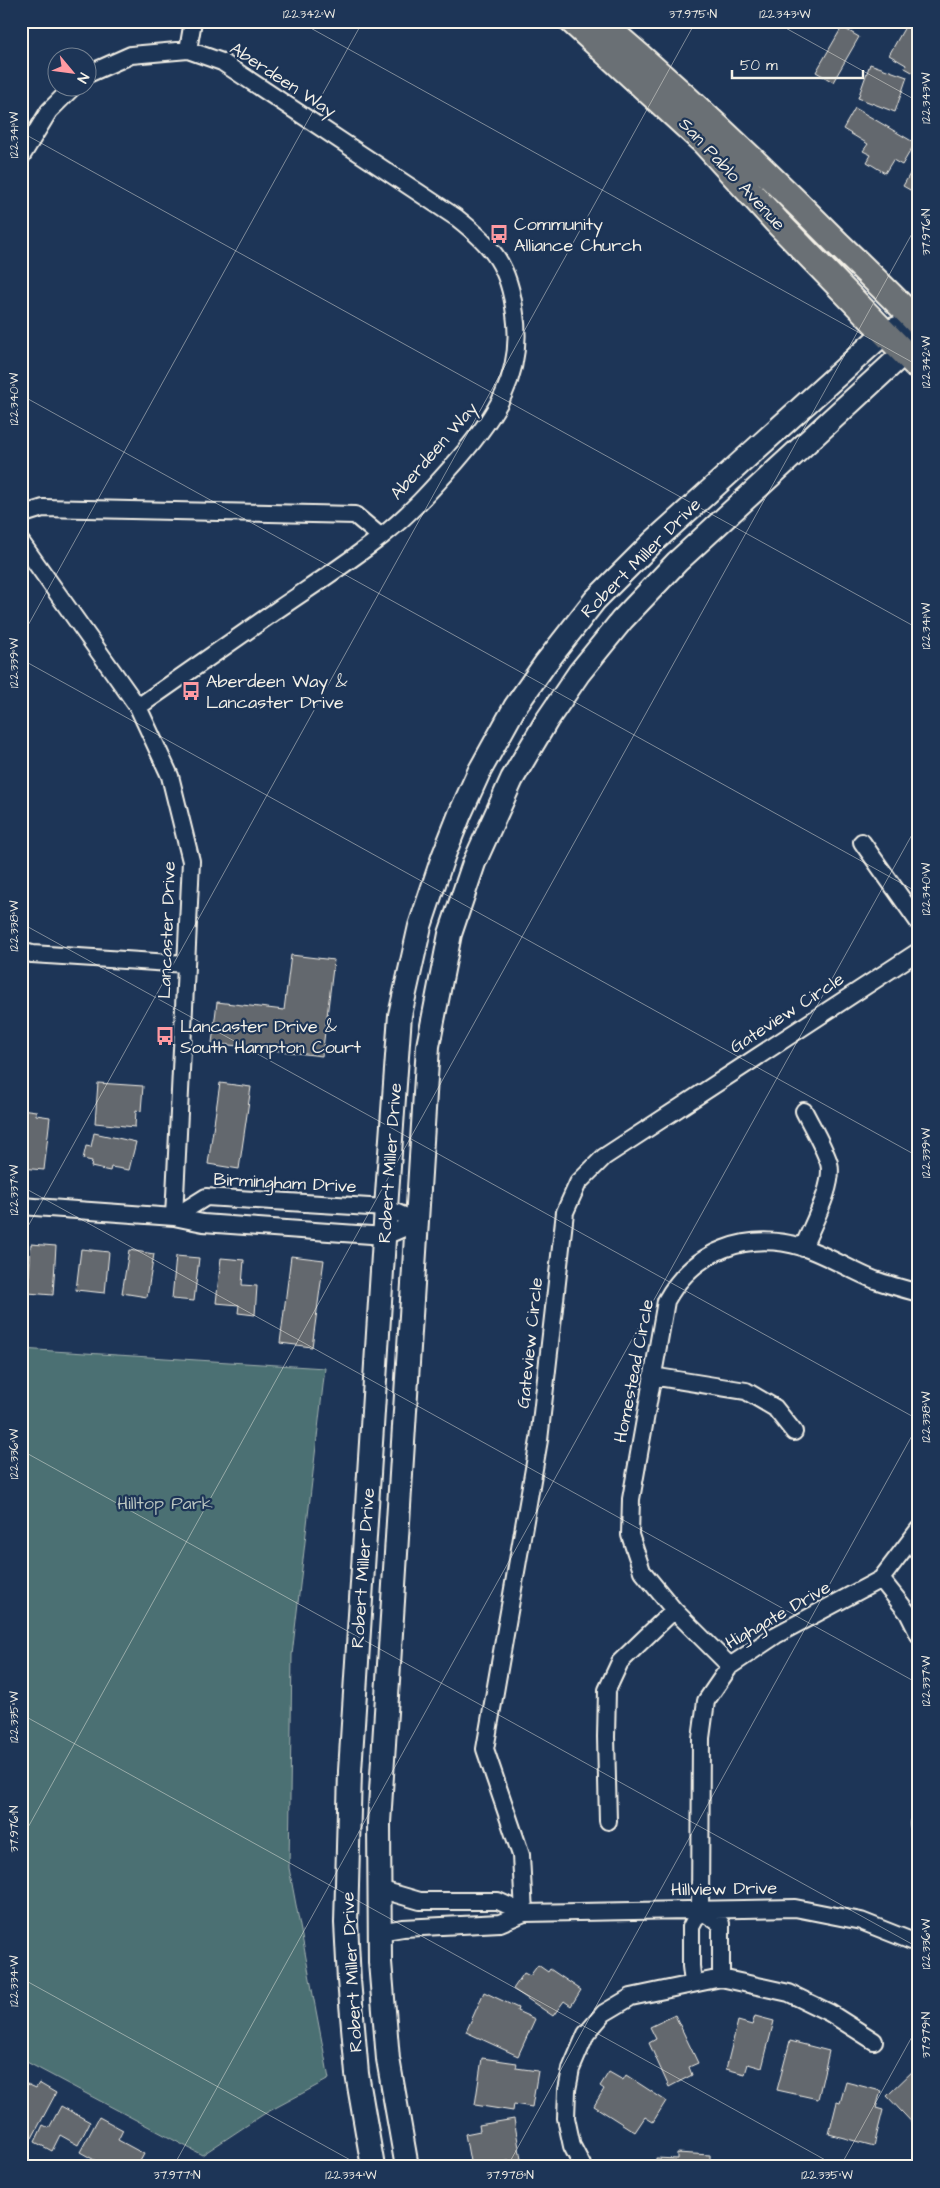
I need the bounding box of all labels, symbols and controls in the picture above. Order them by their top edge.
text: 122.342°W [283,6,336,23]
text: 37.975°N [669,6,718,23]
text: 122.343°W [759,6,811,23]
street label: Aberdeen Way [224,36,341,125]
north arrow [48,48,98,98]
scale bar [732,48,864,80]
text: 50 m [740,55,778,76]
text: N [72,69,93,87]
text: 122.343°W [918,72,935,124]
text: 122.341°W [6,111,23,158]
street label: San Pablo Avenue [673,112,791,236]
text: 37.976°N [918,208,935,256]
place label: Community Alliance Church [514,212,642,258]
bus stop icon: Community Alliance Church [488,223,510,245]
text: 122.342°W [918,335,935,388]
text: 122.340°W [6,372,23,425]
street label: Aberdeen Way [384,397,484,506]
street label: Robert Miller Drive [575,492,707,624]
text: 122.341°W [918,602,935,649]
text: 122.339°W [6,637,23,688]
place label: Aberdeen Way & Lancaster Drive [206,669,347,715]
bus stop icon: Aberdeen Way & Lancaster Drive [180,680,202,702]
street label: Lancaster Drive [152,860,182,999]
text: 122.340°W [918,862,935,915]
text: 122.338°W [6,900,23,951]
street label: Gateview Circle [725,967,849,1059]
place label: Lancaster Drive & South Hampton Court [180,1014,362,1060]
bus stop icon: Lancaster Drive & South Hampton Court [154,1025,176,1047]
street label: Robert Miller Drive [372,1082,408,1244]
text: 122.339°W [918,1127,935,1178]
text: 122.337°W [6,1164,23,1215]
street label: Birmingham Drive [213,1167,357,1200]
street label: Gateview Circle [511,1276,549,1410]
street label: Homestead Circle [608,1297,660,1445]
text: 122.338°W [918,1391,935,1442]
text: 122.336°W [6,1428,23,1479]
street label: Robert Miller Drive [345,1487,381,1649]
park label: Hilltop Park [117,1491,213,1516]
street label: Highgate Drive [721,1575,836,1656]
text: 122.337°W [918,1655,935,1706]
text: 122.335°W [6,1690,23,1743]
text: 37.976°N [6,1805,23,1853]
street label: Hillview Drive [671,1876,778,1902]
street label: Robert Miller Drive [335,1891,369,2053]
text: 122.336°W [918,1918,935,1969]
text: 122.334°W [6,1955,23,2007]
text: 37.979°N [918,2011,935,2058]
text: 37.977°N [154,2167,201,2184]
text: 122.334°W [325,2167,377,2184]
text: 37.978°N [486,2167,534,2184]
text: 122.335°W [801,2167,854,2184]

